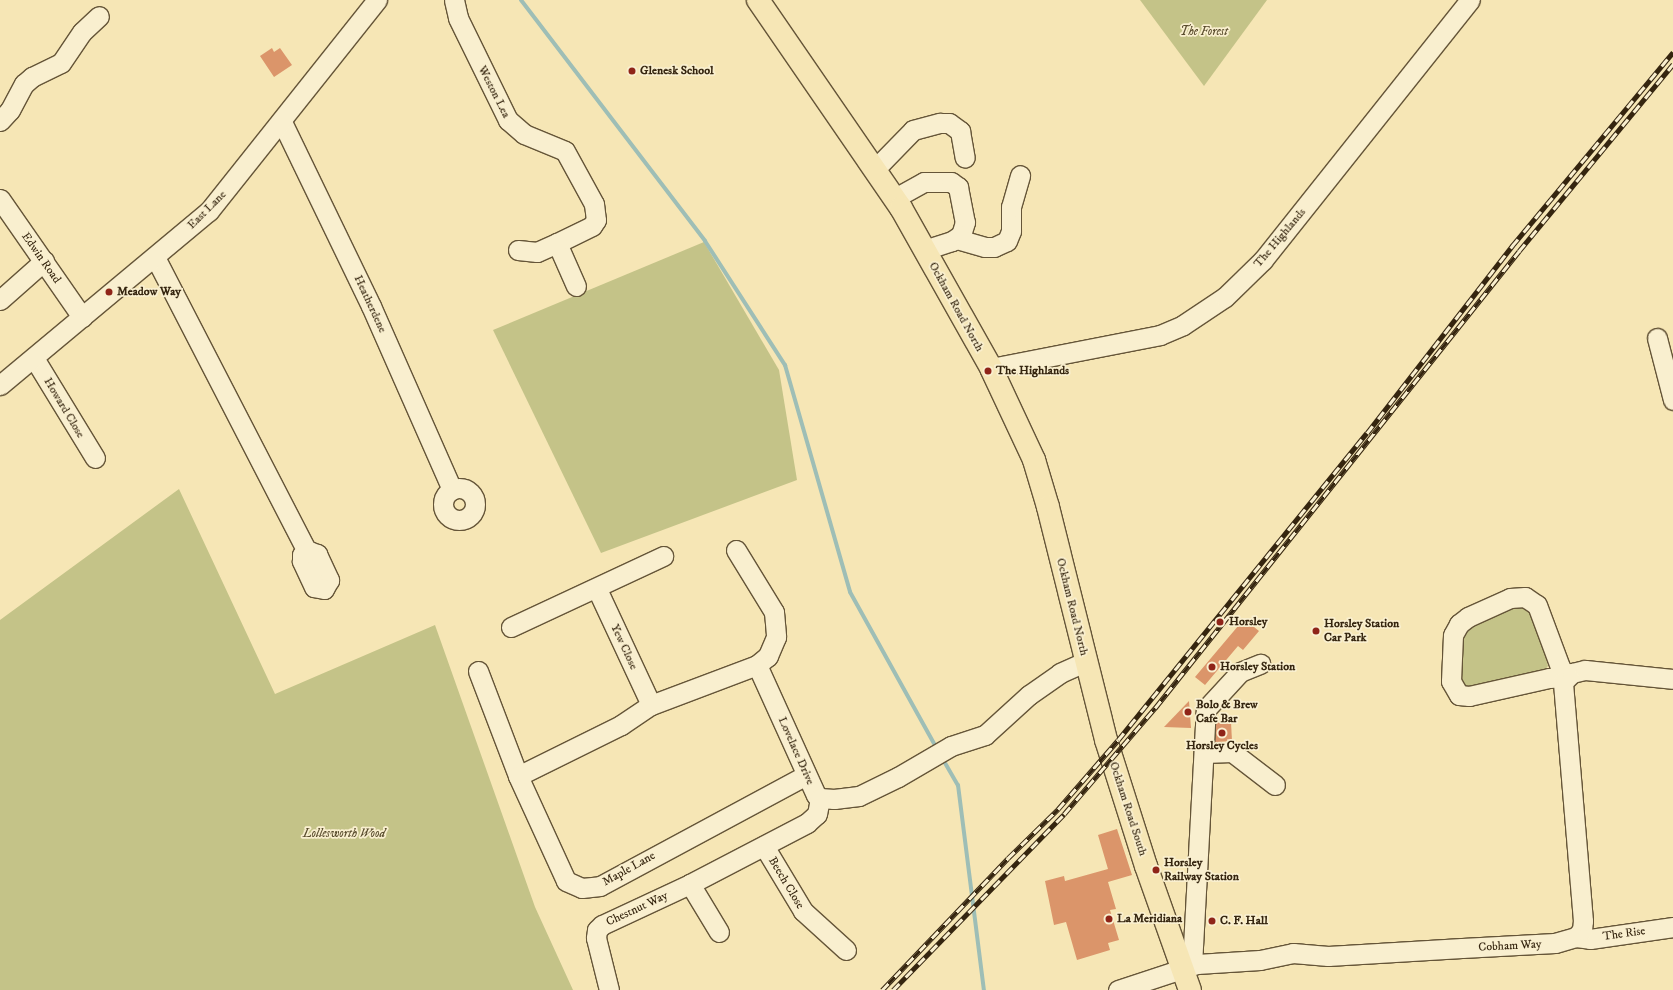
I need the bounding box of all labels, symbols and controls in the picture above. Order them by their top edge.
park label: The Forest [1180,25,1228,39]
street label: Weston Lea [475,64,513,120]
place label: Glenesk School [640,64,714,78]
marker: Glenesk School [627,66,637,76]
street label: East Lane [185,188,229,232]
street label: The Highlands [1251,205,1309,271]
street label: Edwin Road [18,230,64,286]
street label: Ockham Road North [925,260,987,354]
street label: Heatherdene [350,273,390,335]
place label: Meadow Way [117,285,181,299]
marker: Meadow Way [104,287,114,297]
place label: The Highlands [996,364,1069,378]
marker: The Highlands [983,366,993,376]
street label: Howard Close [40,375,88,441]
street label: Ockham Road North [1053,557,1091,657]
place label: Horsley [1229,615,1267,629]
marker: Horsley [1214,616,1226,628]
place label: Horsley Station Car Park [1324,617,1399,645]
street label: Yew Close [607,622,641,672]
marker: Horsley Station Car Park [1311,626,1321,636]
place label: Horsley Station [1220,660,1295,674]
marker: Horsley Station [1207,662,1217,672]
place label: Bolo & Brew Cafe Bar [1196,698,1258,726]
marker: Bolo & Brew Cafe Bar [1183,707,1193,717]
street label: Lovelace Drive [775,715,817,787]
marker: Horsley Cycles [1217,728,1227,738]
place label: Horsley Cycles [1186,739,1258,753]
street label: Ockham Road South [1106,760,1150,858]
park label: Lollesworth Wood [303,827,385,841]
street label: Maple Lane [600,849,658,889]
street label: Beech Close [765,854,807,912]
place label: Horsley Railway Station [1164,856,1239,884]
marker: Horsley Railway Station [1151,865,1161,875]
street label: Chestnut Way [604,888,670,930]
place label: La Meridiana [1117,912,1182,926]
marker: La Meridiana [1104,914,1114,924]
place label: C. F. Hall [1220,914,1268,928]
marker: C. F. Hall [1207,916,1217,926]
street label: The Rise [1602,924,1646,944]
street label: Cobham Way [1478,937,1542,955]

